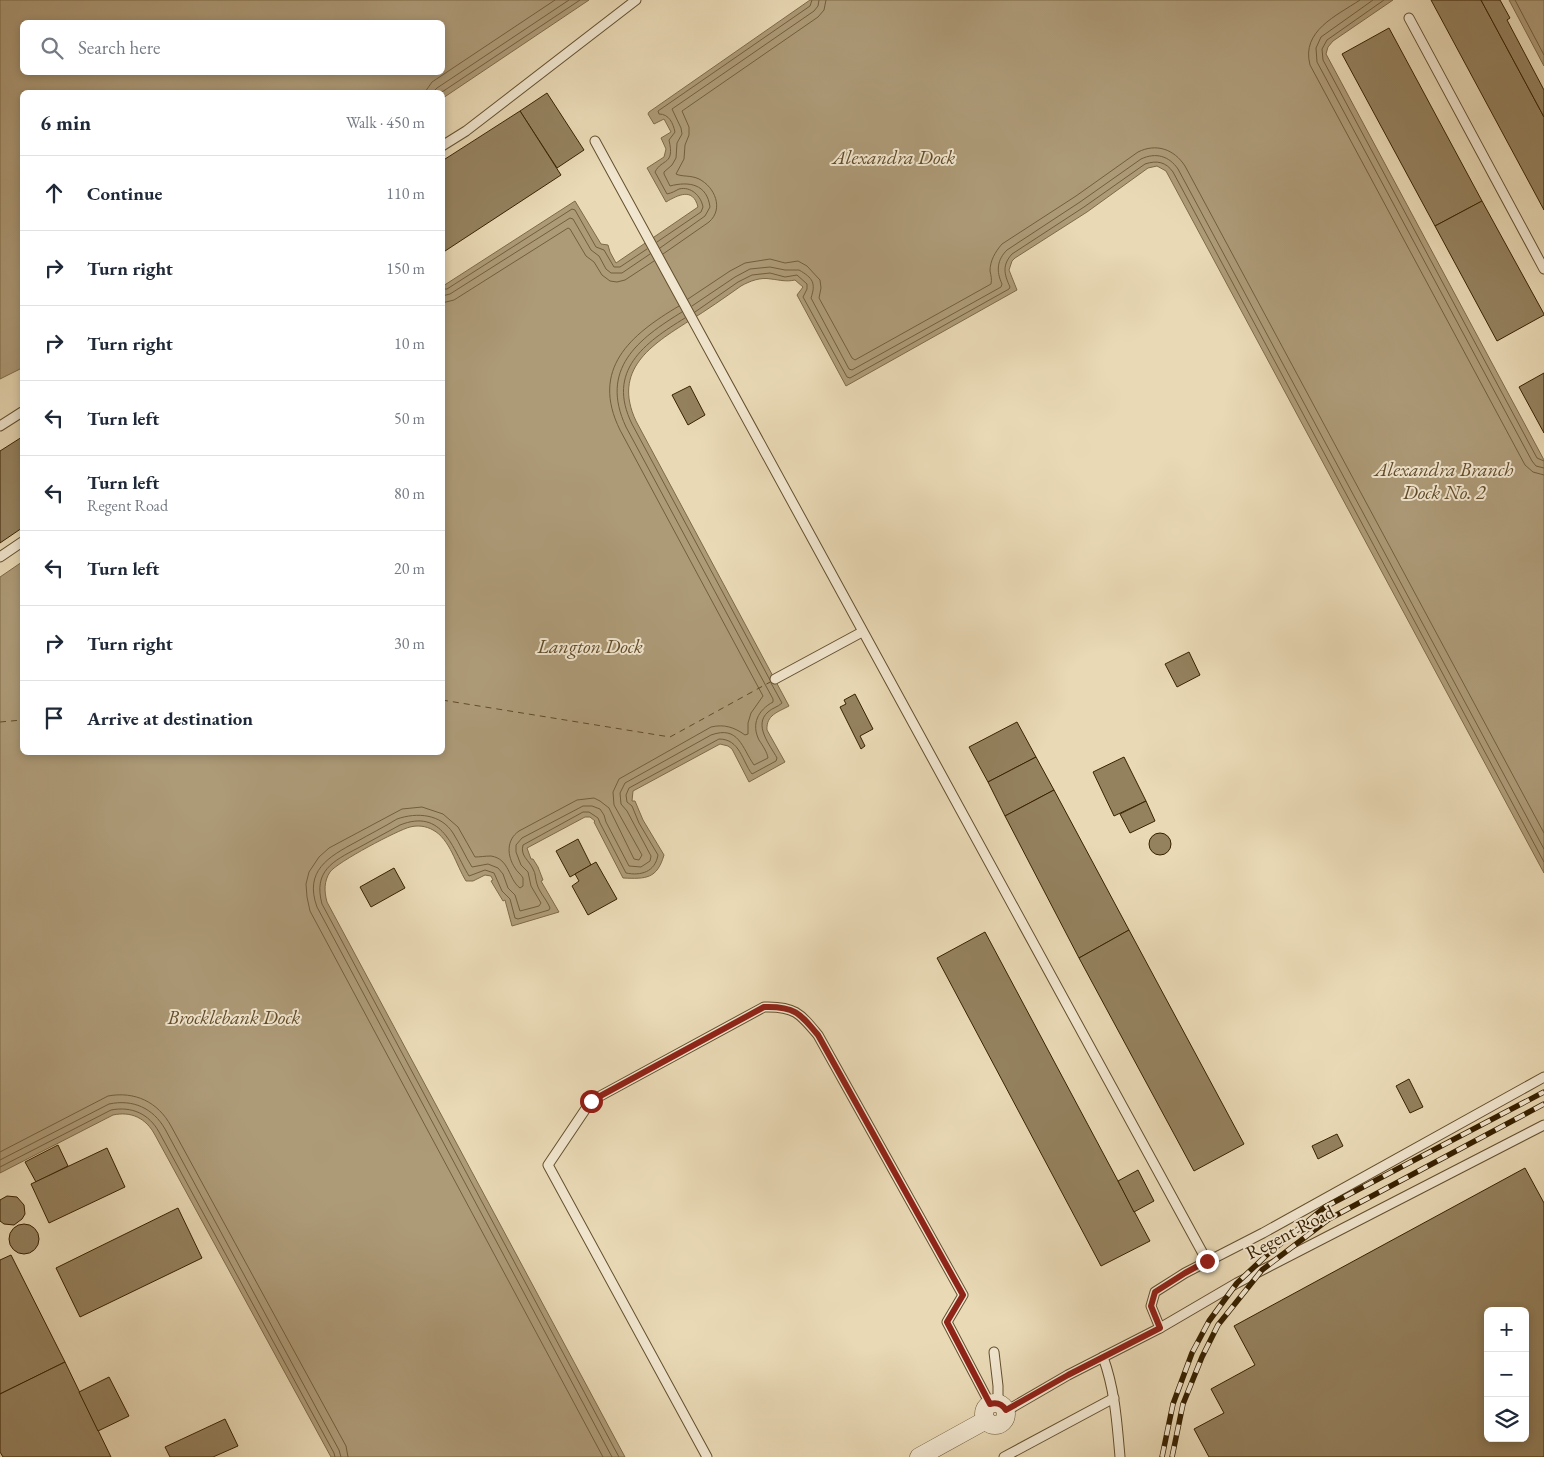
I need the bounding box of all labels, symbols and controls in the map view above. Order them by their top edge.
search box [20,20,445,75]
icon: search [38,34,66,62]
text: Search here [78,35,160,60]
text: 6 min [40,109,91,136]
text: Walk · 450 m [346,112,425,133]
water label: Alexandra Dock [831,144,955,170]
icon: ahead [40,179,68,207]
text: Continue [87,181,162,206]
text: 110 m [386,183,425,204]
icon: right [40,254,68,282]
text: Turn right [87,256,173,281]
text: 150 m [386,258,425,279]
icon: right [40,329,68,357]
text: Turn right [87,331,173,356]
text: 10 m [394,333,425,354]
icon: left [40,404,68,432]
text: Turn left [87,406,159,431]
text: 50 m [394,408,425,429]
water label: Alexandra Branch Dock No. 2 [1372,456,1514,505]
text: Turn left [87,470,159,495]
icon: left [40,479,68,507]
text: 80 m [394,483,425,504]
text: Regent Road [87,495,168,516]
icon: left [40,554,68,582]
text: Turn left [87,556,159,581]
text: 20 m [394,558,425,579]
icon: right [40,629,68,657]
text: Turn right [87,631,173,656]
text: 30 m [394,633,425,654]
water label: Langton Dock [536,633,643,659]
icon: arrive [40,704,68,732]
text: Arrive at destination [87,706,253,731]
water label: Brocklebank Dock [167,1004,300,1030]
route start [580,1090,603,1113]
street label: Regent Road [1241,1199,1339,1265]
route end [1196,1250,1219,1273]
map controls [1484,1307,1529,1442]
button: + [1484,1307,1529,1352]
button: − [1484,1352,1529,1397]
button: layers [1484,1397,1529,1442]

